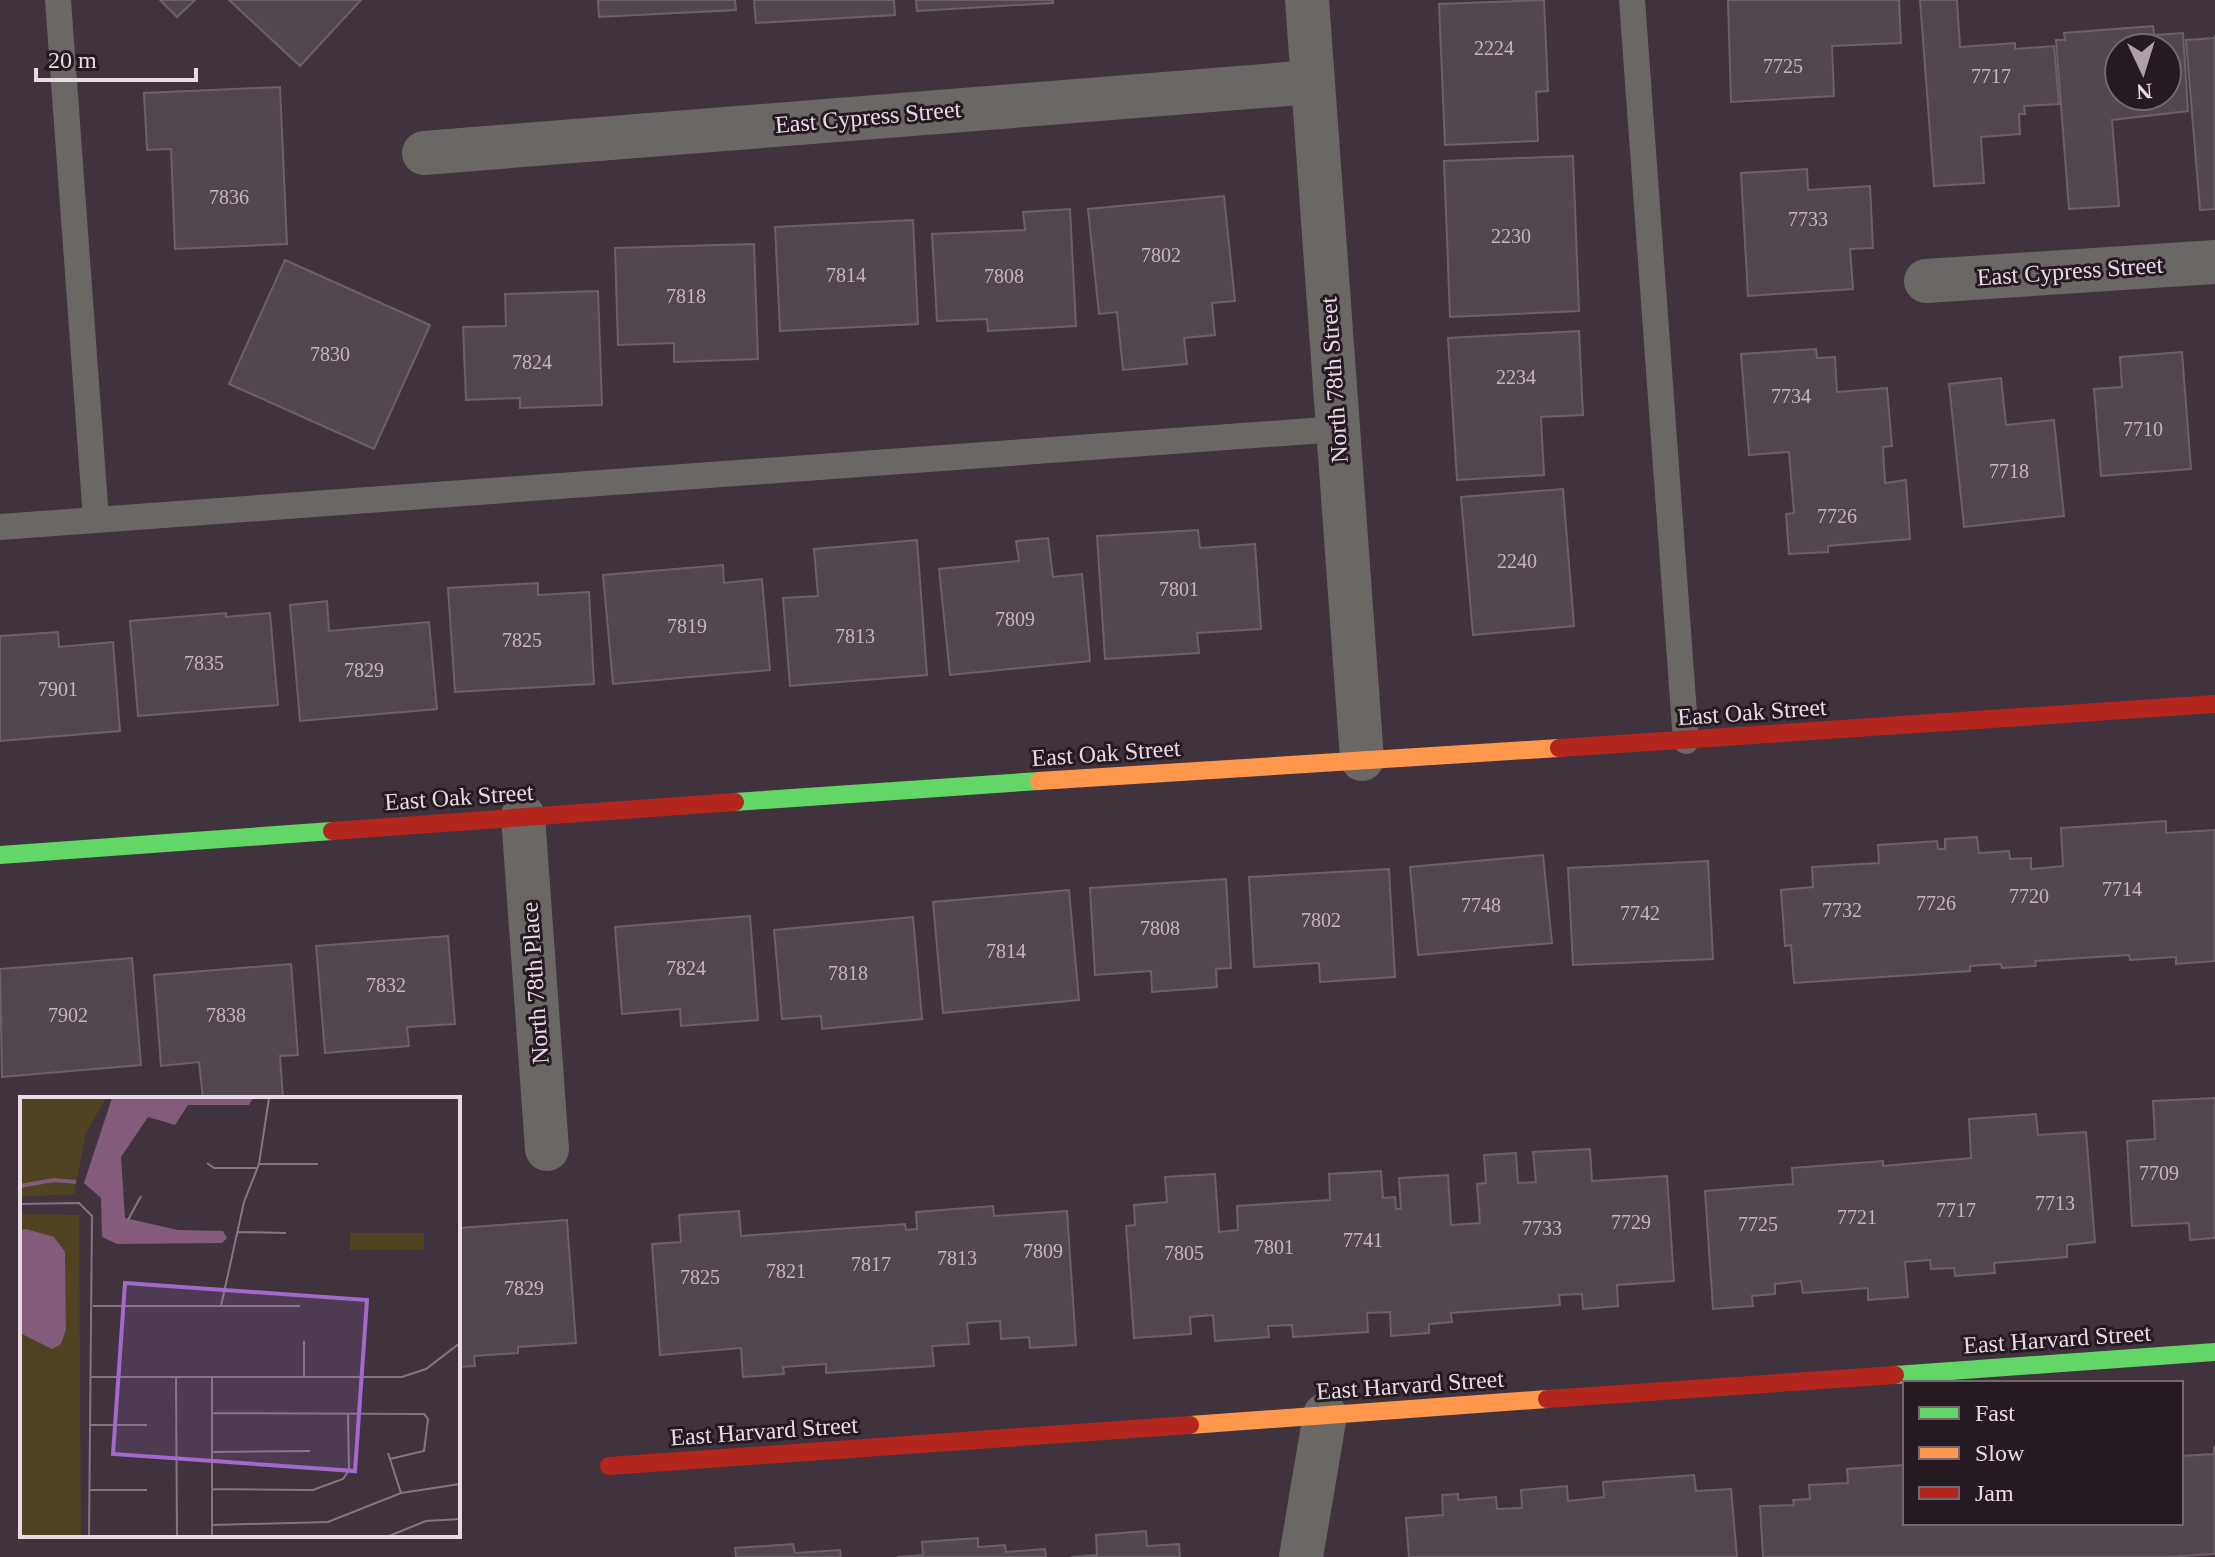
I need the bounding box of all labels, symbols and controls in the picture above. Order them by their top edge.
scale bar [36,32,196,82]
north arrow [2103,32,2183,112]
house number: 2224 [1474,37,1514,59]
text: 20 m [48,47,97,73]
house number: 7725 [1763,55,1803,77]
house number: 7717 [1971,65,2011,87]
text: N [2135,78,2153,104]
street label: East Cypress Street [774,96,962,138]
house number: 7836 [209,186,249,208]
house number: 7733 [1788,208,1828,230]
house number: 2230 [1491,225,1531,247]
house number: 7802 [1141,244,1181,266]
street label: East Cypress Street [1976,251,2164,290]
house number: 7814 [826,264,866,286]
house number: 7808 [984,265,1024,287]
house number: 7818 [666,285,706,307]
street label: North 78th Street [1315,296,1353,464]
house number: 7830 [310,343,350,365]
house number: 7824 [512,351,552,373]
house number: 2234 [1496,366,1536,388]
house number: 7734 [1771,385,1811,407]
house number: 7710 [2123,418,2163,440]
house number: 7718 [1989,460,2029,482]
house number: 7726 [1817,505,1857,527]
house number: 2240 [1497,550,1537,572]
house number: 7801 [1159,578,1199,600]
house number: 7809 [995,608,1035,630]
house number: 7819 [667,615,707,637]
house number: 7813 [835,625,875,647]
house number: 7825 [502,629,542,651]
house number: 7835 [184,652,224,674]
house number: 7829 [344,659,384,681]
house number: 7901 [38,678,78,700]
street label: East Oak Street [1677,694,1828,730]
street label: East Oak Street [1031,735,1182,771]
street label: East Oak Street [384,779,535,815]
house number: 7714 [2102,878,2142,900]
house number: 7720 [2009,885,2049,907]
house number: 7726 [1916,892,1956,914]
house number: 7748 [1461,894,1501,916]
house number: 7732 [1822,899,1862,921]
street label: North 78th Place [516,901,554,1065]
house number: 7742 [1620,902,1660,924]
house number: 7802 [1301,909,1341,931]
house number: 7808 [1140,917,1180,939]
house number: 7814 [986,940,1026,962]
house number: 7824 [666,957,706,979]
house number: 7818 [828,962,868,984]
house number: 7832 [366,974,406,996]
house number: 7902 [48,1004,88,1026]
house number: 7838 [206,1004,246,1026]
inset map [20,1097,460,1537]
house number: 7709 [2139,1162,2179,1184]
house number: 7713 [2035,1192,2075,1214]
house number: 7717 [1936,1199,1976,1221]
house number: 7721 [1837,1206,1877,1228]
house number: 7729 [1611,1211,1651,1233]
house number: 7725 [1738,1213,1778,1235]
house number: 7733 [1522,1217,1562,1239]
house number: 7741 [1343,1229,1383,1251]
house number: 7801 [1254,1236,1294,1258]
house number: 7809 [1023,1240,1063,1262]
house number: 7805 [1164,1242,1204,1264]
house number: 7813 [937,1247,977,1269]
house number: 7817 [851,1253,891,1275]
house number: 7821 [766,1260,806,1282]
house number: 7825 [680,1266,720,1288]
house number: 7829 [504,1277,544,1299]
street label: East Harvard Street [1962,1319,2152,1359]
street label: East Harvard Street [1315,1365,1505,1405]
legend [1903,1381,2183,1525]
text: Fast [1975,1400,2015,1426]
street label: East Harvard Street [669,1411,859,1451]
text: Slow [1975,1440,2025,1466]
text: Jam [1975,1480,2014,1506]

